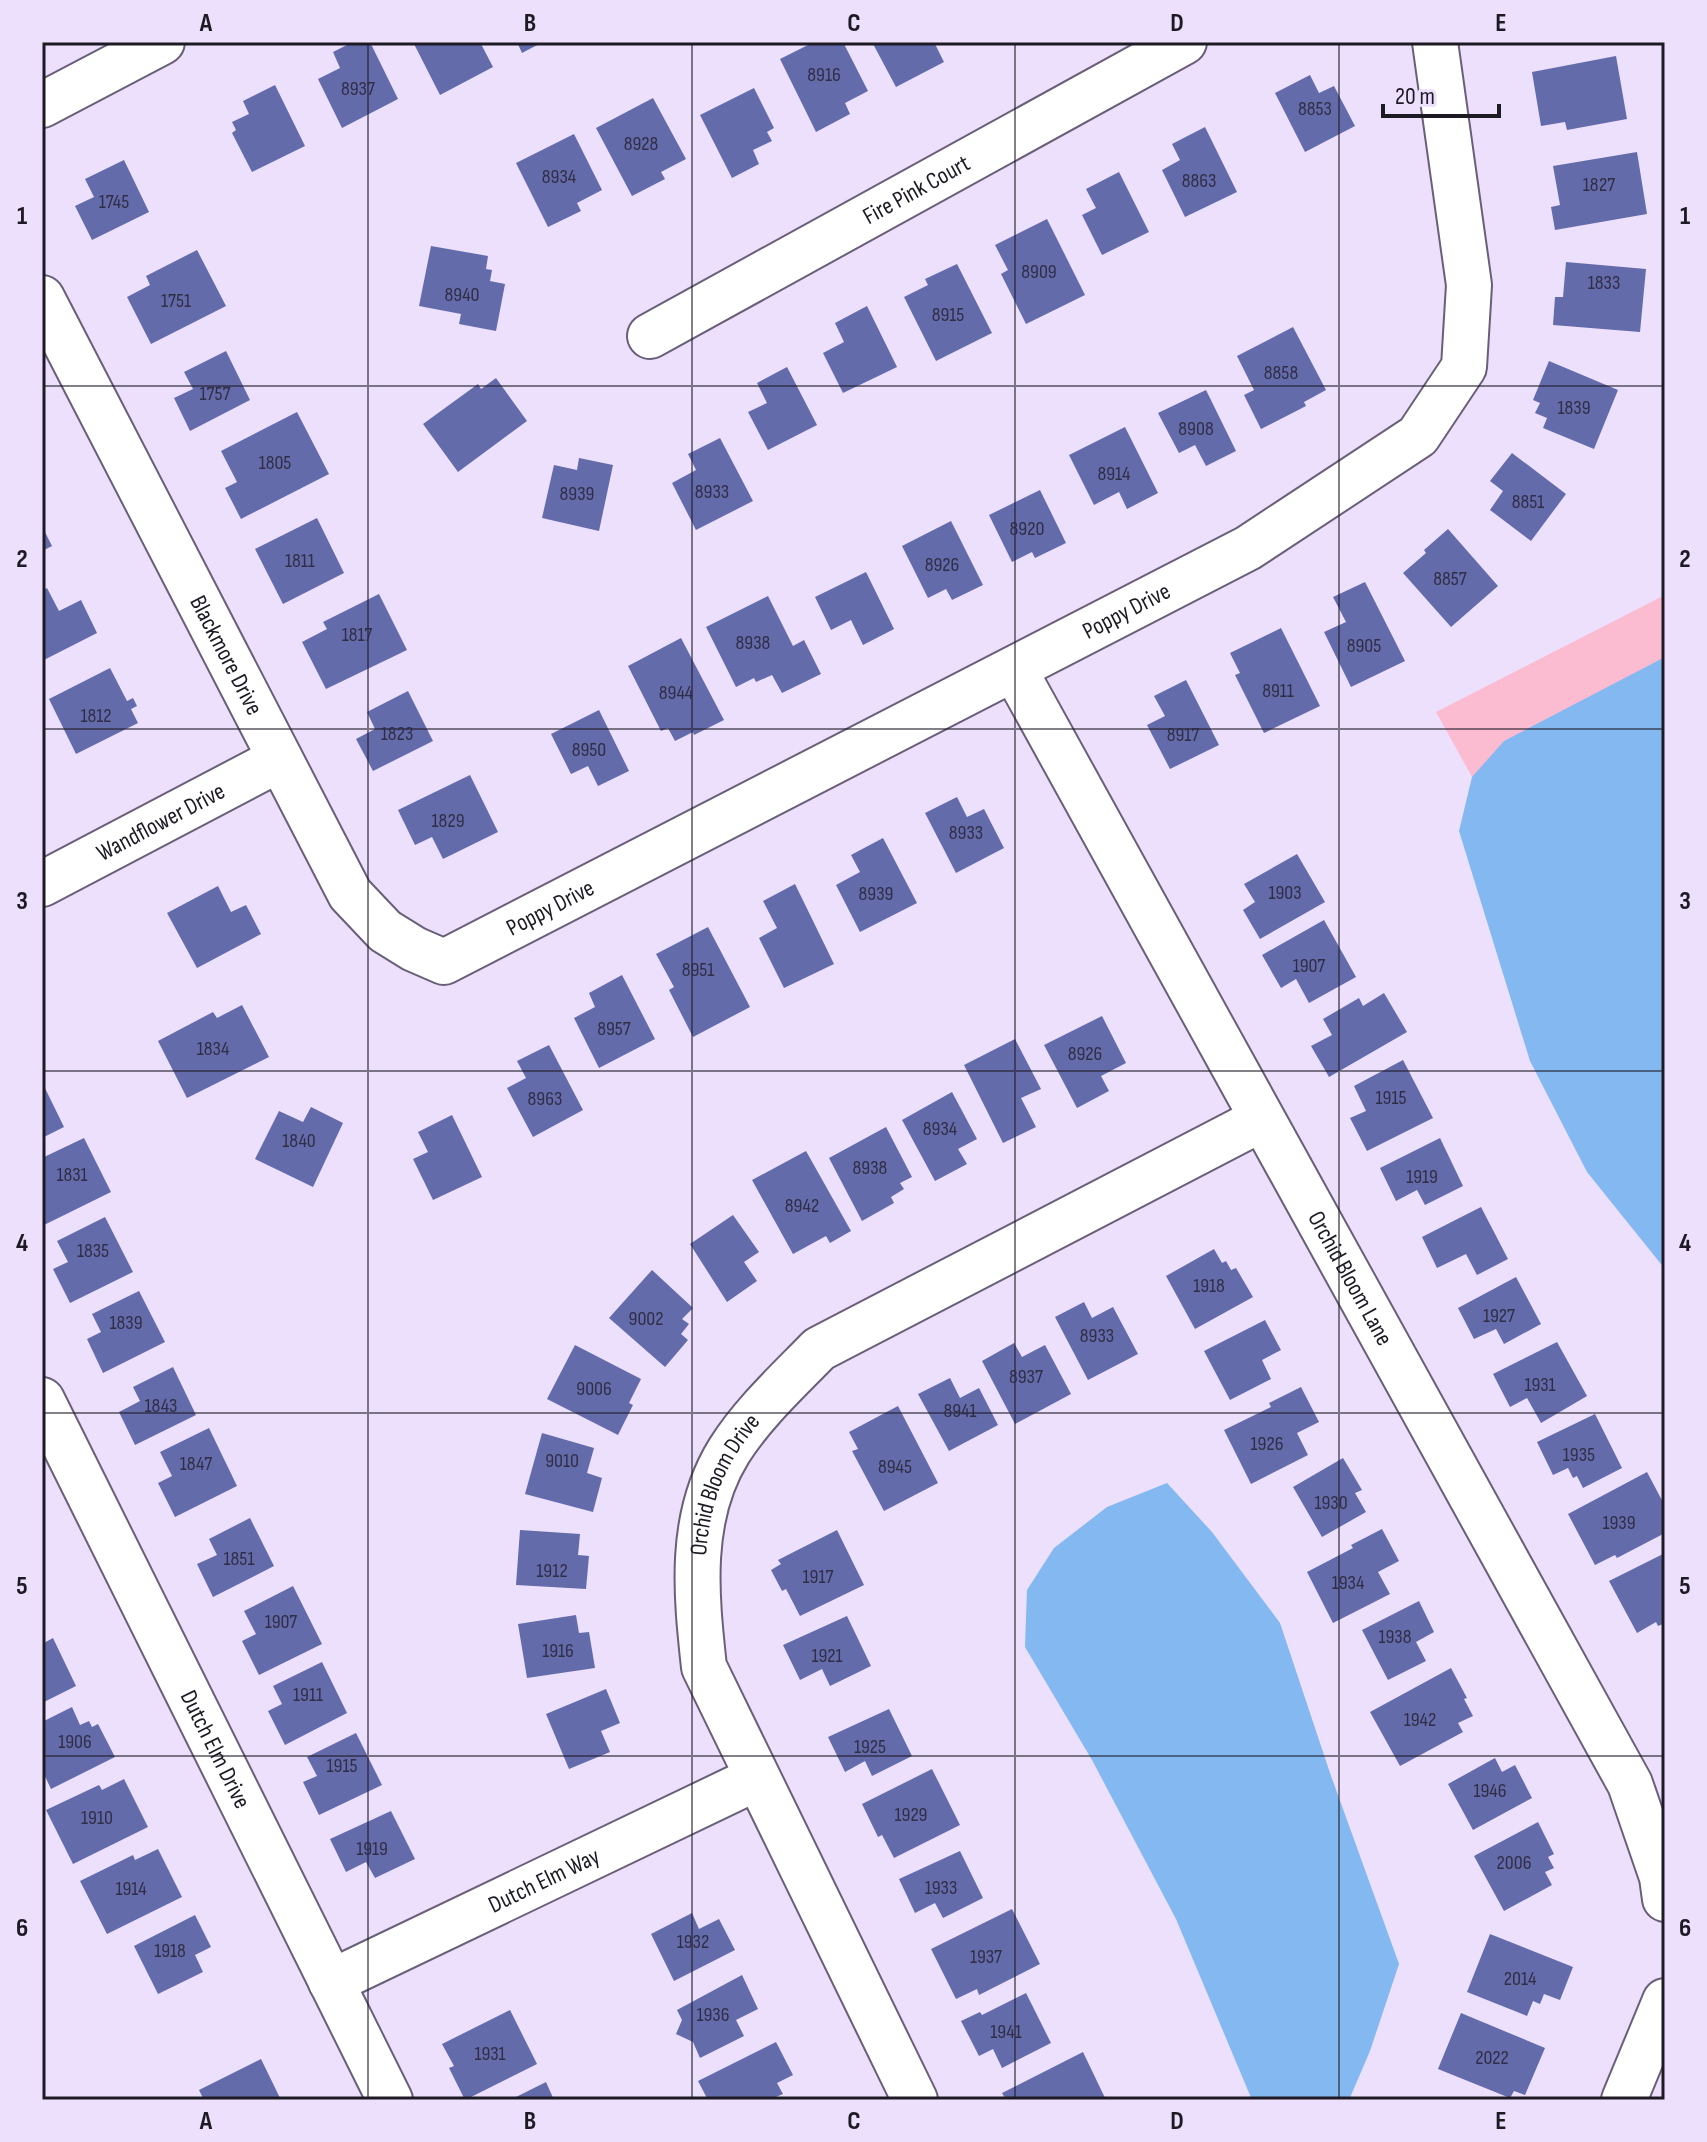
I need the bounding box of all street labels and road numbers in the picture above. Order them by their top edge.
street label: Fire Pink Court [858,148,975,230]
street label: Poppy Drive [1077,576,1175,645]
street label: Blackmore Drive [184,590,269,720]
street label: Wandflower Drive [92,776,230,867]
street label: Poppy Drive [501,873,599,942]
street label: Orchid Bloom Lane [1302,1206,1399,1350]
street label: Orchid Bloom Drive [684,1407,766,1557]
street label: Dutch Elm Drive [174,1685,257,1813]
street label: Dutch Elm Way [484,1841,604,1919]

